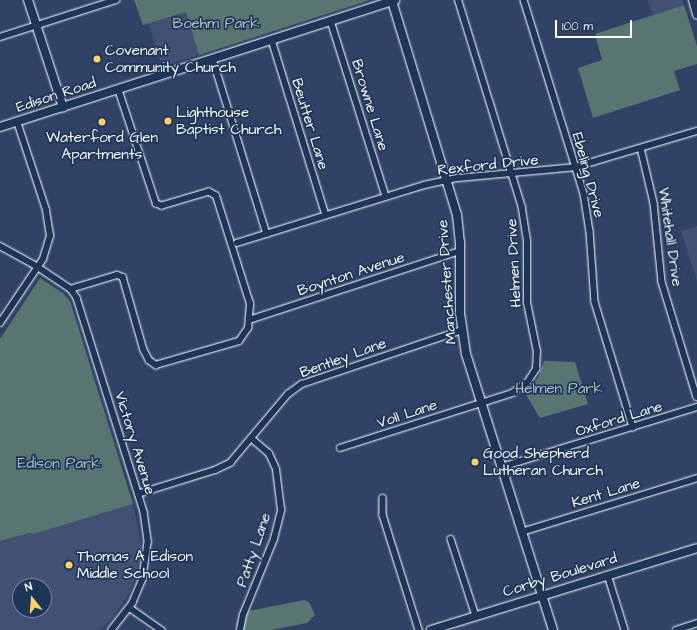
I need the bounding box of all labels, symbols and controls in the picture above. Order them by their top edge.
scale bar [557,12,634,38]
park label: Boehm Park [172,15,260,33]
text: 100 m [562,18,593,35]
place label: Covenant Community Church [105,41,236,76]
marker: Covenant Community Church [92,54,102,64]
street label: Browne Lane [348,57,392,153]
street label: Edison Road [14,74,98,116]
street label: Beutter Lane [288,76,332,172]
place label: Lighthouse Baptist Church [176,103,281,138]
marker: Lighthouse Baptist Church [163,116,173,126]
marker: Waterford Glen Apartments [97,117,107,127]
place label: Waterford Glen Apartments [46,128,158,163]
street label: Ebeling Drive [568,130,608,220]
street label: Rexford Drive [437,151,539,179]
street label: Whitehall Drive [654,186,686,288]
street label: Helmen Drive [503,218,525,308]
street label: Manchester Drive [434,219,460,345]
street label: Boynton Avenue [295,248,407,300]
street label: Bentley Lane [297,334,389,382]
park label: Helmen Park [515,380,603,398]
street label: Victory Avenue [111,389,159,497]
street label: Voll Lane [375,396,439,432]
street label: Oxford Lane [573,397,665,441]
place label: Good Shepherd Lutheran Church [483,444,603,479]
park label: Edison Park [18,455,100,473]
marker: Good Shepherd Lutheran Church [470,457,480,467]
street label: Kent Lane [570,474,642,512]
street label: Patty Lane [233,511,275,589]
place label: Thomas A Edison Middle School [77,547,193,582]
street label: Corby Boulevard [501,549,619,601]
marker: Thomas A Edison Middle School [64,560,74,570]
north arrow [12,578,52,618]
text: N [23,579,34,595]

